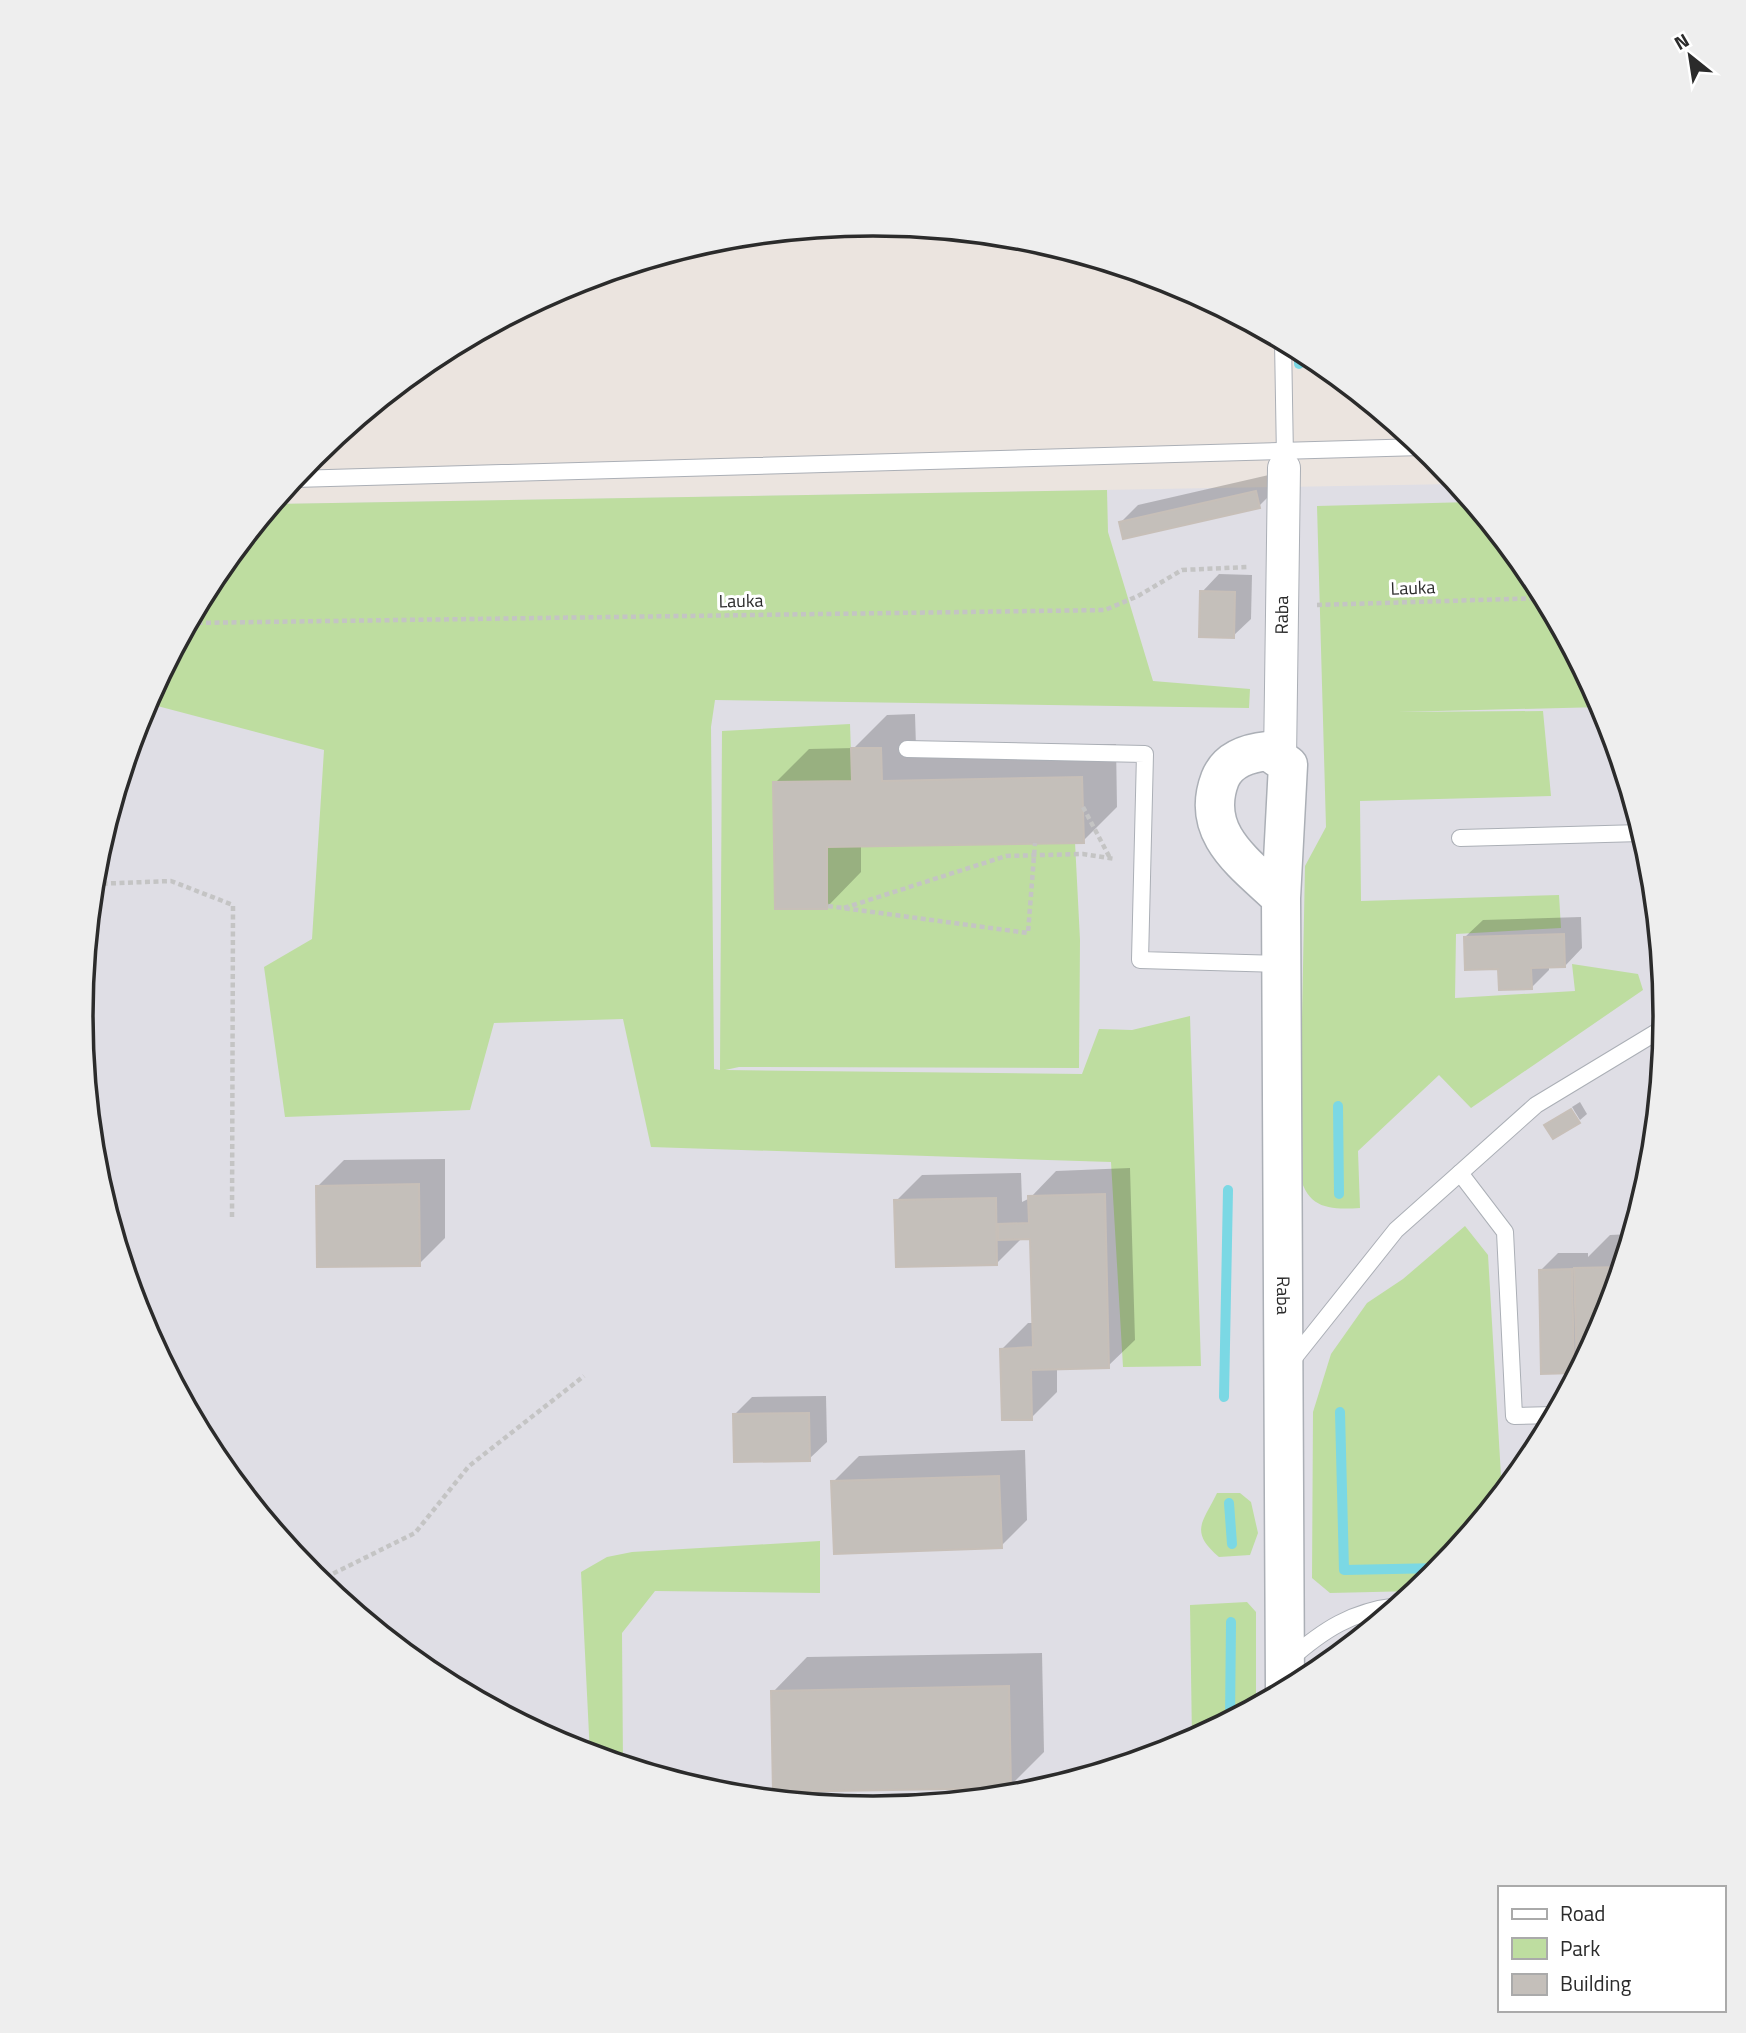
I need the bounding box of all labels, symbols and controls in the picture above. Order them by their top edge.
north arrow [1655,21,1725,91]
text: N [1668,25,1694,57]
street label: Lauka [1390,573,1436,602]
street label: Lauka [718,587,764,614]
street label: Raba [1268,596,1295,635]
street label: Raba [1270,1276,1297,1315]
legend [1498,1886,1725,2012]
text: Road [1560,1897,1605,1929]
text: Park [1560,1932,1600,1964]
text: Building [1560,1967,1632,1999]

